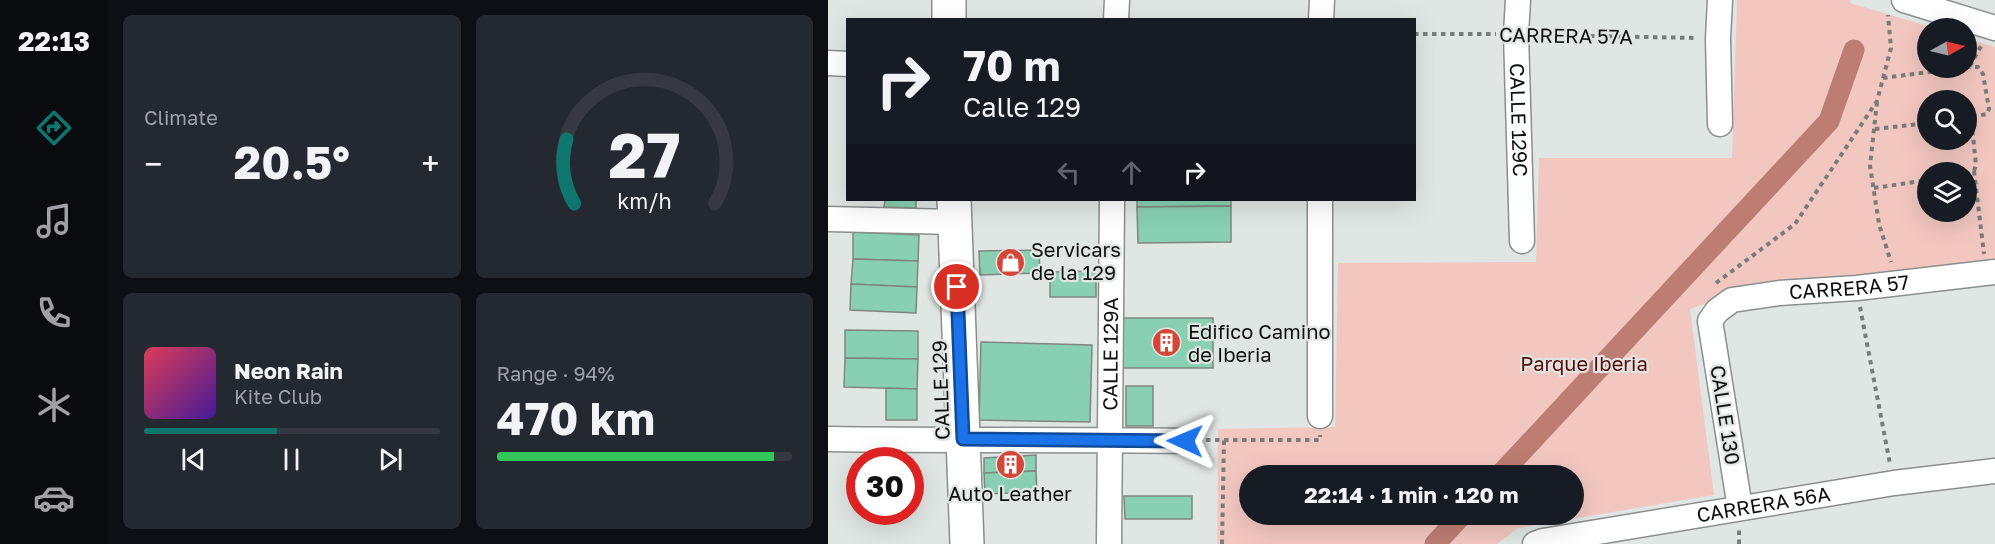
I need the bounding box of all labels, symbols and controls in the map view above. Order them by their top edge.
north arrow [1917,18,1977,78]
map controls [1917,18,1977,222]
street label: CARRERA 57A [1499,22,1633,48]
text: 22:13 [18,25,90,57]
text: 70 m [963,40,1060,90]
icon: right [864,42,942,120]
street label: CALLE 129C [1506,63,1533,177]
button: search [1917,90,1977,150]
text: Calle 129 [963,91,1081,123]
text: Climate [144,105,218,129]
icon: directions [33,107,75,149]
text: 27 [608,117,680,192]
text: 20.5° [234,135,350,189]
text: − [144,144,162,183]
text: + [421,144,439,183]
icon: left [1052,156,1085,189]
icon: ahead [1115,156,1148,189]
icon: right [1178,156,1211,189]
button: layers [1917,162,1977,222]
text: km/h [617,188,672,214]
icon: music [33,200,75,242]
place label: Servicars de la 129 [1031,237,1121,284]
shop icon: Servicars de la 129 [994,246,1026,278]
pin [931,261,982,312]
street label: CARRERA 57 [1788,269,1910,303]
icon: arrive [940,270,973,303]
icon: phone [33,292,75,334]
street label: CALLE 129A [1097,297,1122,411]
place label: Edifico Camino de Iberia [1188,319,1330,366]
building icon: Edifico Camino de Iberia [1151,327,1183,359]
street label: CALLE 129 [926,340,954,440]
park label: Parque Iberia [1520,351,1648,375]
text: Neon Rain [234,357,343,384]
text: Range · 94% [497,361,615,385]
street label: CALLE 130 [1706,363,1746,466]
icon: climate [33,384,75,426]
text: Kite Club [234,384,322,408]
text: 470 km [497,391,655,445]
position arrow [1153,409,1217,473]
icon: previous [177,443,210,476]
icon: pause [275,443,308,476]
icon: next [374,443,407,476]
speed limit sign: 30 [846,447,924,525]
building icon: Auto Leather [994,448,1026,480]
icon: car [33,477,75,519]
place label: Auto Leather [948,481,1072,505]
text: 22:14 · 1 min · 120 m [1304,481,1519,508]
street label: CARRERA 56A [1695,481,1832,526]

